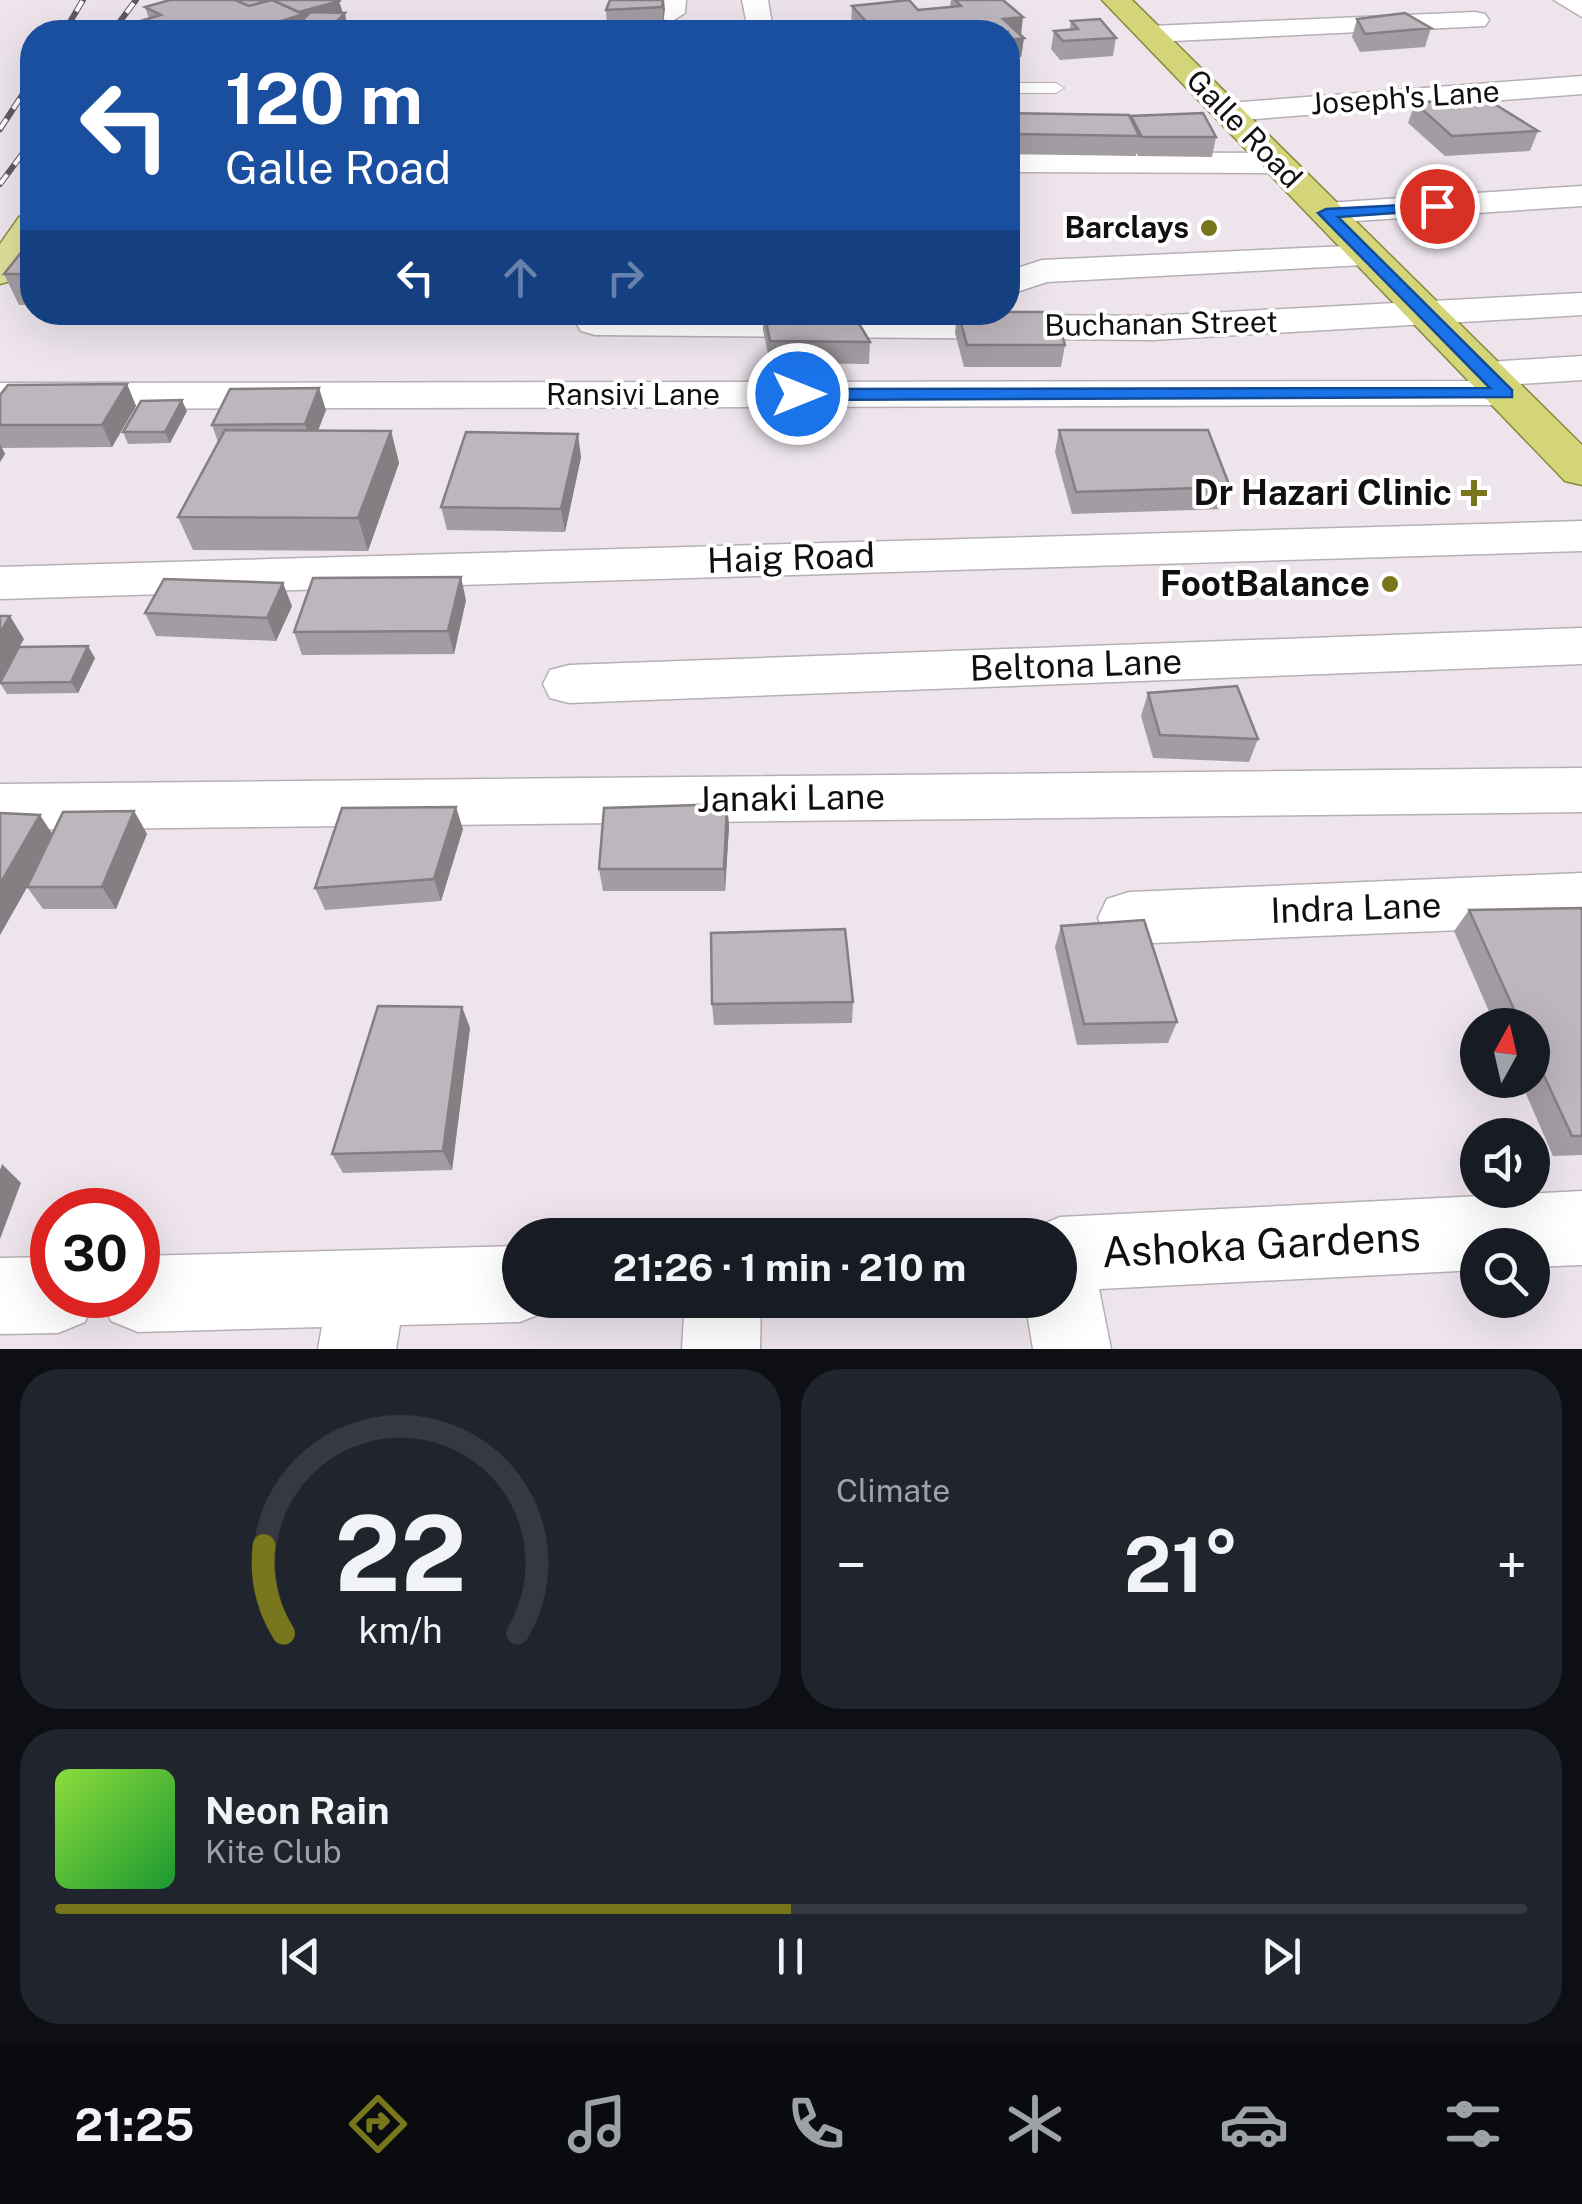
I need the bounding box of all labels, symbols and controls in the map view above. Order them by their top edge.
text: 120 m [225,57,423,140]
icon: left [60,60,190,190]
street label: Galle Road [1179,62,1310,195]
street label: Joseph's Lane [1309,72,1501,122]
text: Galle Road [225,141,451,194]
pin [1395,164,1480,249]
icon: arrive [1410,179,1465,234]
place label: Barclays [1064,209,1189,245]
marker: Barclays [1198,217,1220,239]
icon: left [388,250,443,305]
icon: ahead [493,250,548,305]
icon: right [598,250,653,305]
street label: Buchanan Street [1044,303,1278,343]
position arrow [746,342,850,446]
street label: Ransivi Lane [546,376,720,412]
place label: Dr Hazari Clinic [1193,472,1452,513]
marker: Dr Hazari Clinic [1461,480,1487,506]
street label: Haig Road [706,534,876,581]
place label: FootBalance [1160,563,1370,604]
marker: FootBalance [1379,573,1401,595]
street label: Beltona Lane [969,640,1183,689]
street label: Janaki Lane [697,775,885,820]
street label: Indra Lane [1270,884,1442,931]
north arrow [1460,1008,1550,1098]
map controls [1460,1008,1550,1318]
button: sound [1460,1118,1550,1208]
speed limit sign: 30 [30,1188,160,1318]
street label: Ashoka Gardens [1100,1211,1422,1276]
button: search [1460,1228,1550,1318]
text: 21:26 · 1 min · 210 m [613,1245,966,1290]
text: Climate [836,1472,950,1509]
text: 22 [334,1492,467,1614]
text: 21° [1124,1521,1239,1609]
text: − [836,1533,867,1597]
text: + [1497,1533,1527,1597]
text: km/h [358,1609,443,1651]
text: Neon Rain [205,1788,389,1833]
text: Kite Club [205,1833,342,1870]
icon: previous [273,1929,328,1984]
icon: pause [763,1929,818,1984]
icon: next [1254,1929,1309,1984]
icon: directions [343,2089,413,2159]
icon: music [562,2089,632,2159]
icon: phone [781,2089,851,2159]
icon: climate [1000,2089,1070,2159]
icon: car [1219,2089,1289,2159]
icon: filters [1438,2089,1508,2159]
text: 21:25 [74,2098,194,2151]

